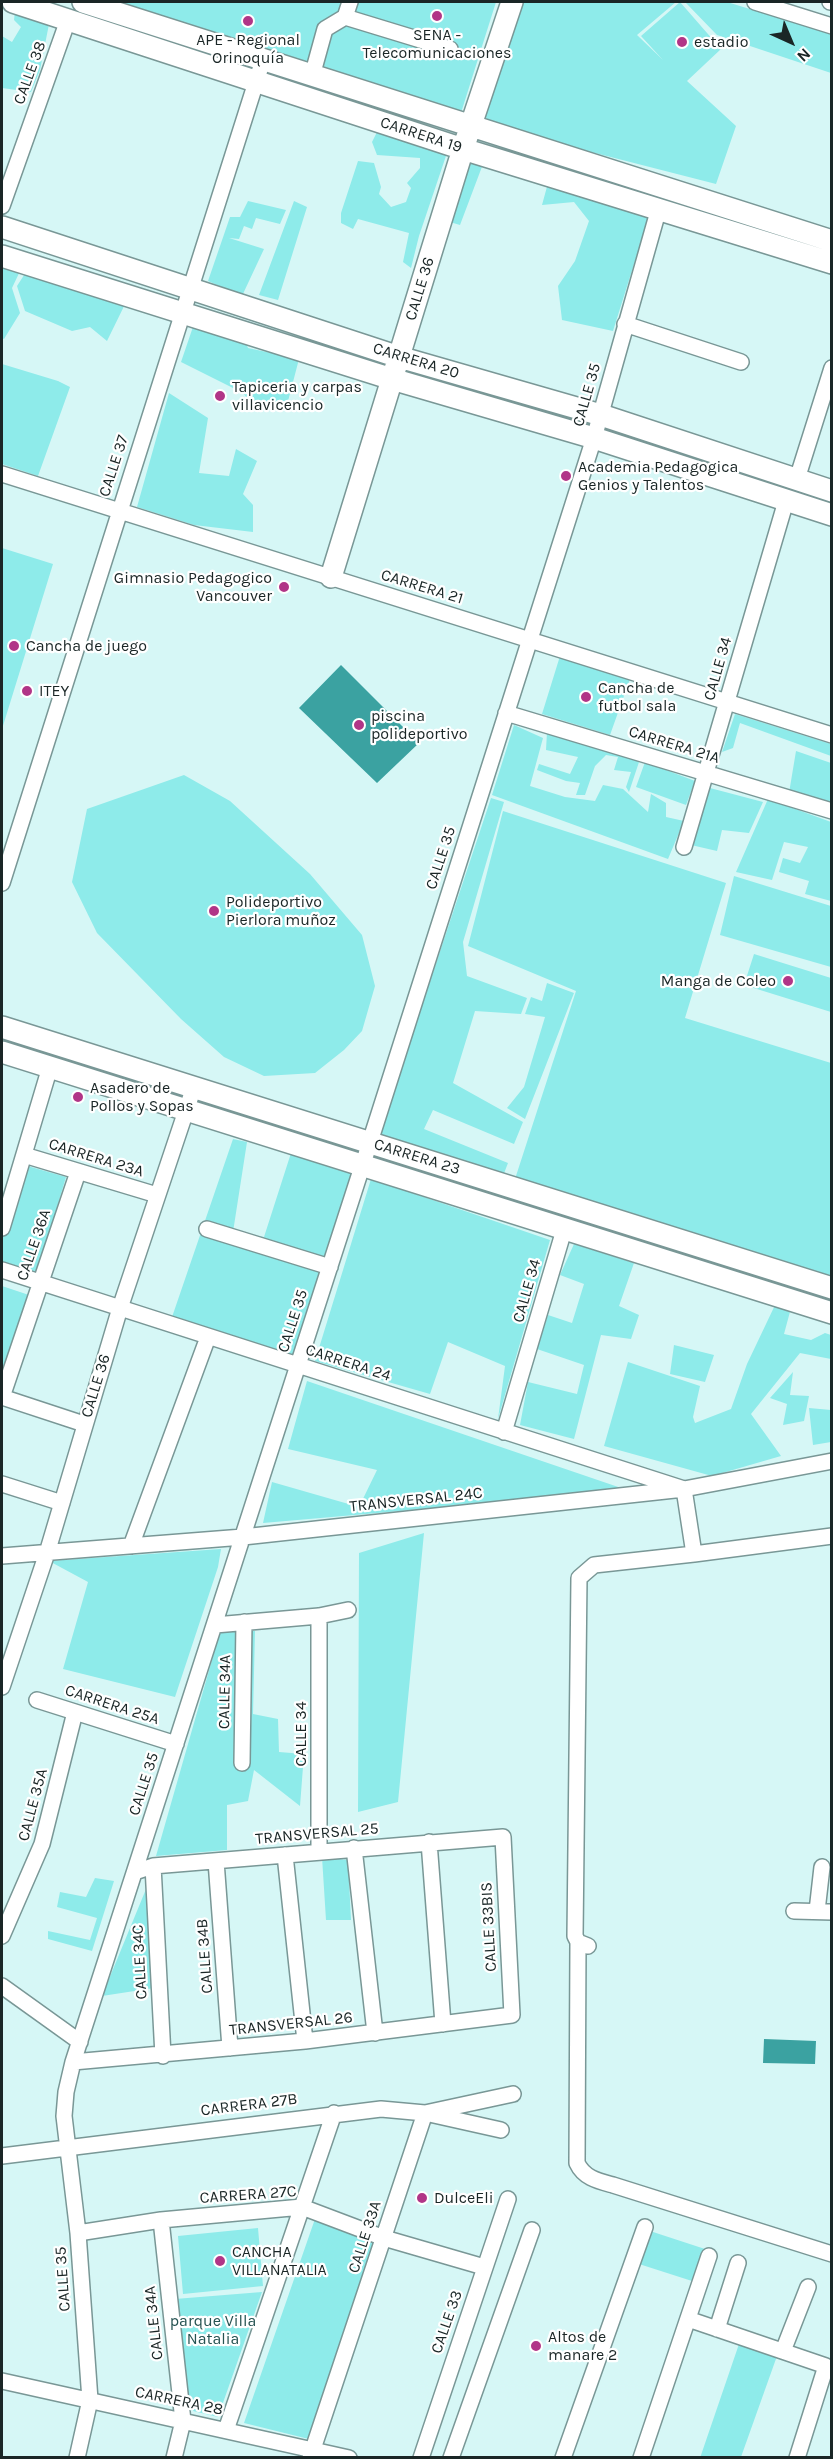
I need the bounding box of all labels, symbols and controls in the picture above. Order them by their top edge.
marker: SENA - Telecomunicaciones [430,9,444,23]
north arrow [761,12,821,72]
marker: APE - Regional Orinoquía [241,14,255,28]
place label: SENA - Telecomunicaciones [363,25,511,63]
place label: APE - Regional Orinoquía [196,30,300,68]
place label: estadio [694,32,748,52]
marker: estadio [675,35,689,49]
street label: CALLE 38 [10,39,50,107]
text: N [793,44,815,66]
street label: CARRERA 19 [378,113,464,157]
street label: CALLE 36 [401,255,439,323]
street label: CARRERA 20 [371,339,461,383]
street label: CALLE 35 [569,361,605,429]
place label: Tapiceria y carpas villavicencio [232,377,362,415]
marker: Tapiceria y carpas villavicencio [213,389,227,403]
street label: CALLE 37 [95,433,133,499]
place label: Academia Pedagogica Genios y Talentos [578,457,738,495]
marker: Academia Pedagogica Genios y Talentos [559,469,573,483]
street label: CARRERA 21 [379,565,465,609]
place label: Gimnasio Pedagogico Vancouver [114,568,272,606]
marker: Gimnasio Pedagogico Vancouver [277,580,291,594]
street label: CALLE 34 [700,635,736,703]
place label: Cancha de juego [26,636,147,656]
marker: Cancha de juego [7,639,21,653]
place label: Cancha de futbol sala [598,678,676,716]
place label: ITEY [39,681,69,701]
marker: ITEY [20,684,34,698]
marker: Cancha de futbol sala [579,690,593,704]
place label: piscina polideportivo [371,706,467,744]
marker: piscina polideportivo [352,718,366,732]
street label: CARRERA 21A [626,722,722,768]
street label: CALLE 35 [422,824,460,892]
place label: Polideportivo Pierlora muñoz [226,892,336,930]
marker: Polideportivo Pierlora muñoz [207,904,221,918]
place label: Manga de Coleo [661,971,776,991]
marker: Manga de Coleo [781,974,795,988]
place label: Asadero de Pollos y Sopas [90,1078,194,1116]
marker: Asadero de Pollos y Sopas [71,1090,85,1104]
street label: CARRERA 23A [46,1134,146,1182]
street label: CARRERA 23 [372,1135,462,1179]
street label: CALLE 36A [13,1207,55,1283]
street label: CALLE 34 [509,1257,545,1325]
street label: CALLE 35 [274,1287,312,1355]
street label: CARRERA 24 [303,1340,393,1386]
street label: CALLE 36 [77,1352,115,1420]
street label: TRANSVERSAL 24C [349,1483,483,1517]
street label: CALLE 34A [215,1655,235,1729]
street label: CARRERA 25A [62,1681,162,1729]
street label: CALLE 34 [291,1701,311,1767]
street label: CALLE 35 [125,1750,163,1818]
street label: CALLE 35A [14,1767,52,1843]
street label: TRANSVERSAL 25 [254,1819,380,1849]
street label: CALLE 33BIS [477,1882,501,1972]
street label: CALLE 34B [193,1918,217,1994]
street label: CALLE 34C [128,1924,152,2000]
street label: TRANSVERSAL 26 [228,2008,354,2040]
street label: CARRERA 27B [200,2090,298,2120]
street label: CARRERA 27C [199,2182,297,2208]
place label: DulceEli [434,2188,493,2208]
marker: DulceEli [415,2191,429,2205]
street label: CALLE 33A [344,2198,386,2276]
place label: CANCHA VILLANATALIA [232,2242,327,2280]
street label: CALLE 35 [51,2246,75,2312]
marker: CANCHA VILLANATALIA [213,2254,227,2268]
street label: CALLE 34A [141,2285,167,2361]
street label: CALLE 33 [427,2288,467,2356]
park label: parque Villa Natalia [170,2311,256,2349]
place label: Altos de manare 2 [548,2327,617,2365]
marker: Altos de manare 2 [529,2339,543,2353]
street label: CARRERA 28 [133,2382,225,2420]

